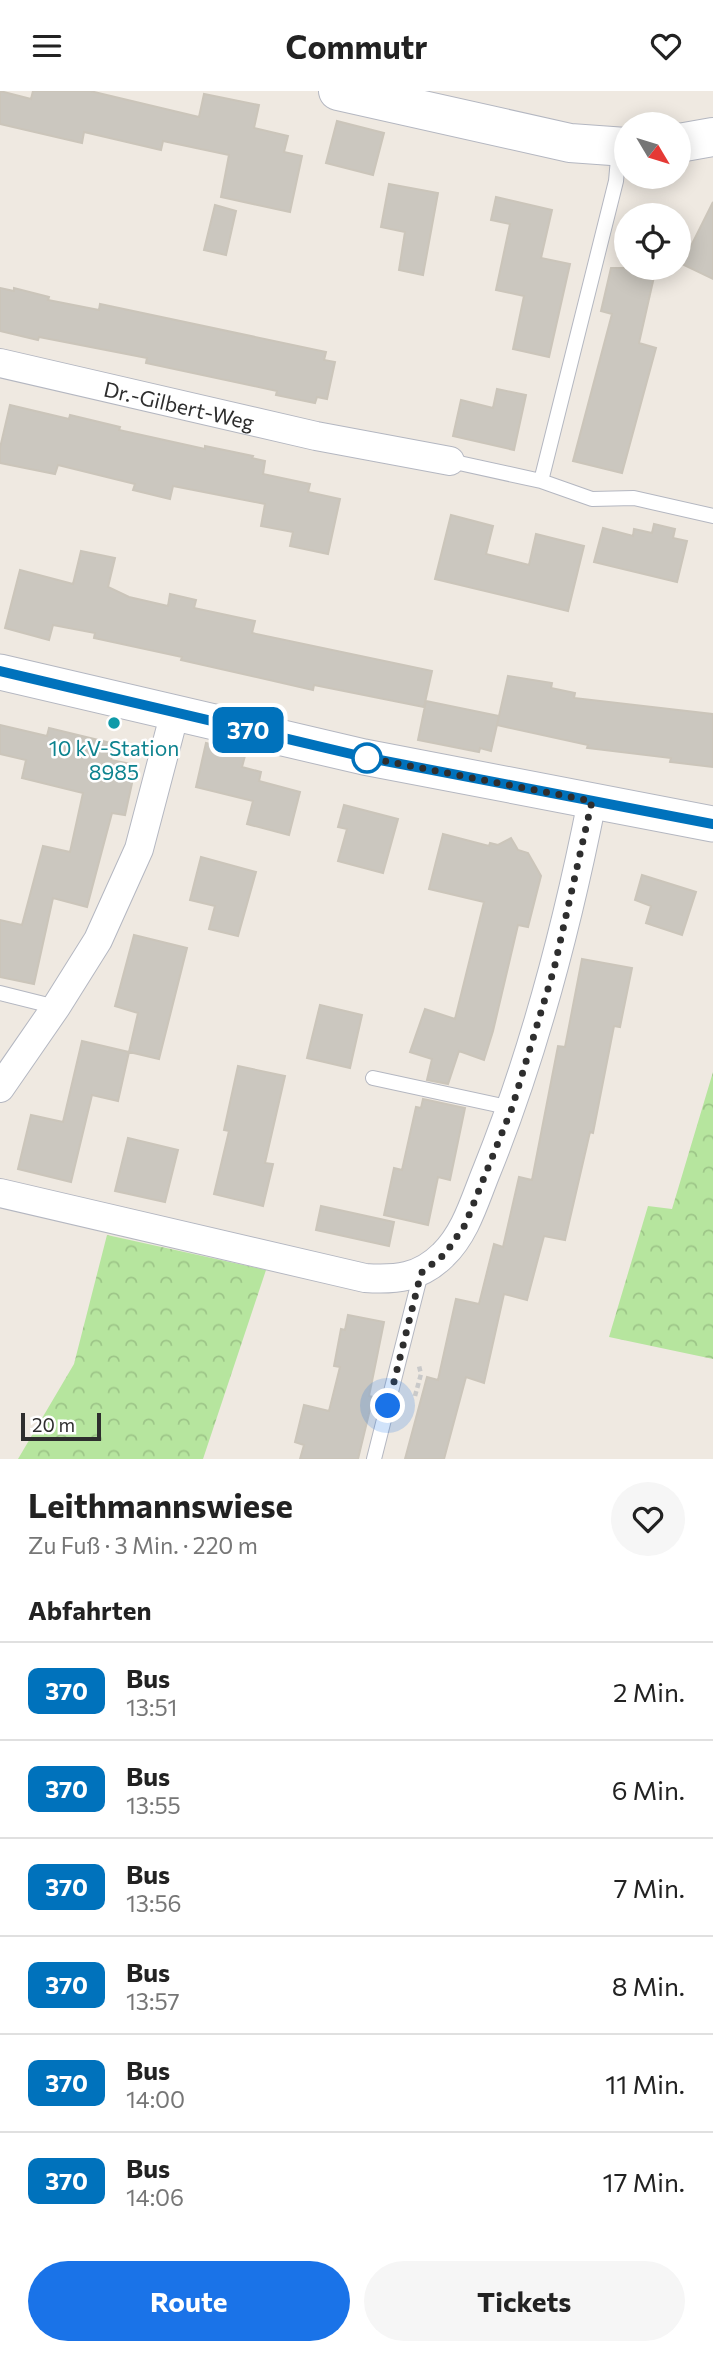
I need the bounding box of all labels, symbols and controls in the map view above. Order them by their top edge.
text: Commutr [286,26,427,66]
icon: menu [28,27,66,65]
icon: heart [647,27,685,65]
north arrow [614,112,691,189]
map controls [614,112,691,280]
button: locate [614,203,691,280]
street label: Dr.-Gilbert-Weg [102,375,257,434]
line badge: 370 [208,707,288,753]
marker: 10 kV-Station 8985 [106,715,122,731]
text: 370 [227,715,269,744]
place label: 10 kV-Station 8985 [49,735,179,784]
unlabelled marker [352,743,382,773]
your location [370,1388,405,1423]
scale bar [21,1410,102,1442]
text: 20 m [32,1413,75,1436]
button: heart [611,1482,685,1556]
text: Leithmannswiese [28,1484,293,1525]
text: Zu Fuß · 3 Min. · 220 m [28,1531,258,1559]
text: Abfahrten [28,1594,151,1625]
text: Bus [126,1662,170,1693]
text: 370 [45,1676,88,1705]
text: 2 Min. [613,1676,685,1707]
text: 13:51 [126,1693,177,1721]
text: Bus [126,1760,170,1791]
text: 370 [45,1774,88,1803]
text: 6 Min. [612,1774,685,1805]
text: 13:55 [126,1791,181,1819]
text: Bus [126,1858,170,1889]
text: 370 [45,1872,88,1901]
text: 7 Min. [614,1872,685,1903]
text: 13:56 [126,1889,182,1917]
text: Bus [126,1956,170,1987]
text: 370 [45,1970,88,1999]
text: 8 Min. [612,1970,685,2001]
text: 13:57 [126,1987,180,2015]
text: Bus [126,2054,170,2085]
text: 370 [45,2068,88,2097]
text: 11 Min. [605,2068,685,2099]
text: 14:00 [126,2085,185,2113]
text: Bus [126,2152,170,2183]
text: 370 [45,2166,88,2195]
text: 17 Min. [603,2166,685,2197]
text: 14:06 [126,2183,184,2211]
button: Route [28,2261,350,2341]
button: Tickets [364,2261,685,2341]

